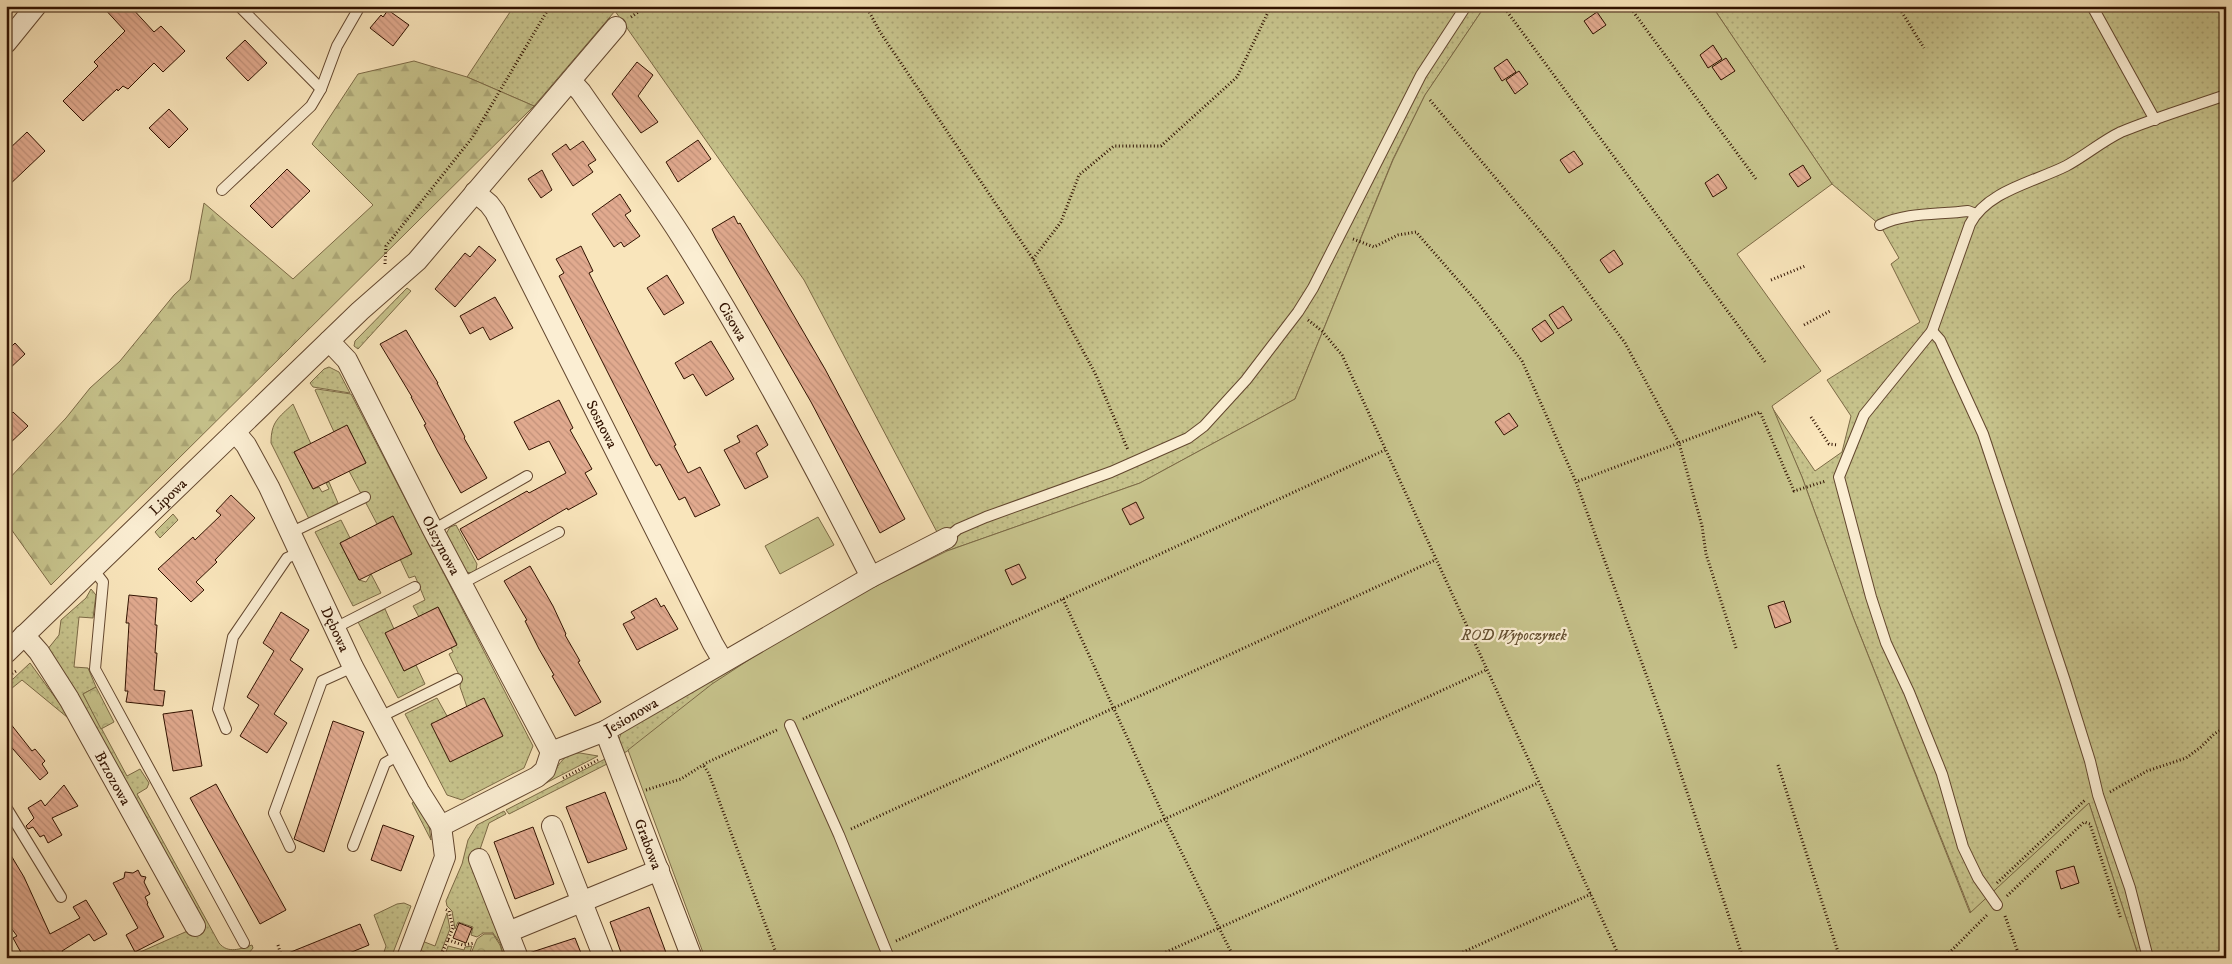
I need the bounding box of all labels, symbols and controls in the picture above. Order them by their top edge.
street label: Cisowa [714,299,752,345]
street label: Sosnowa [582,397,622,452]
street label: Lipowa [145,474,192,520]
street label: Olszynowa [417,513,465,579]
street label: Dębowa [316,604,354,656]
park label: ROD Wypoczynek [1460,626,1567,645]
street label: Jesionowa [599,693,662,740]
street label: Brzozowa [90,748,135,809]
street label: Grabowa [630,816,666,873]

